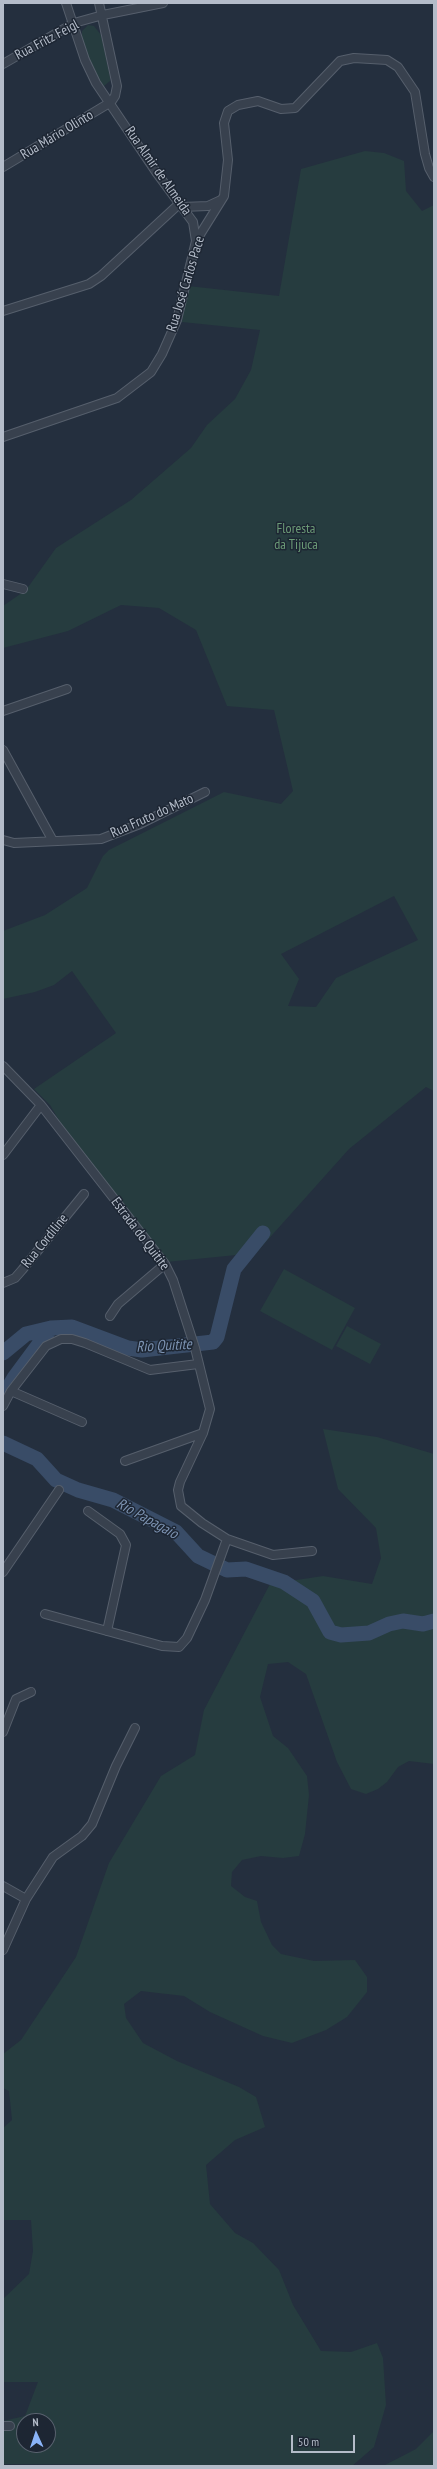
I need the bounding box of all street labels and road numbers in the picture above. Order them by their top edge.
street label: Rua Fritz Feigl [12,16,82,64]
street label: Rua Mário Olinto [18,107,96,163]
street label: Rua Almir de Almeida [121,123,195,219]
street label: Rua José Carlos Pace [163,234,209,334]
street label: Rua Fruto do Mato [108,790,196,842]
street label: Estrada do Quitite [107,1194,173,1274]
street label: Rua Cordiline [18,1211,72,1271]

